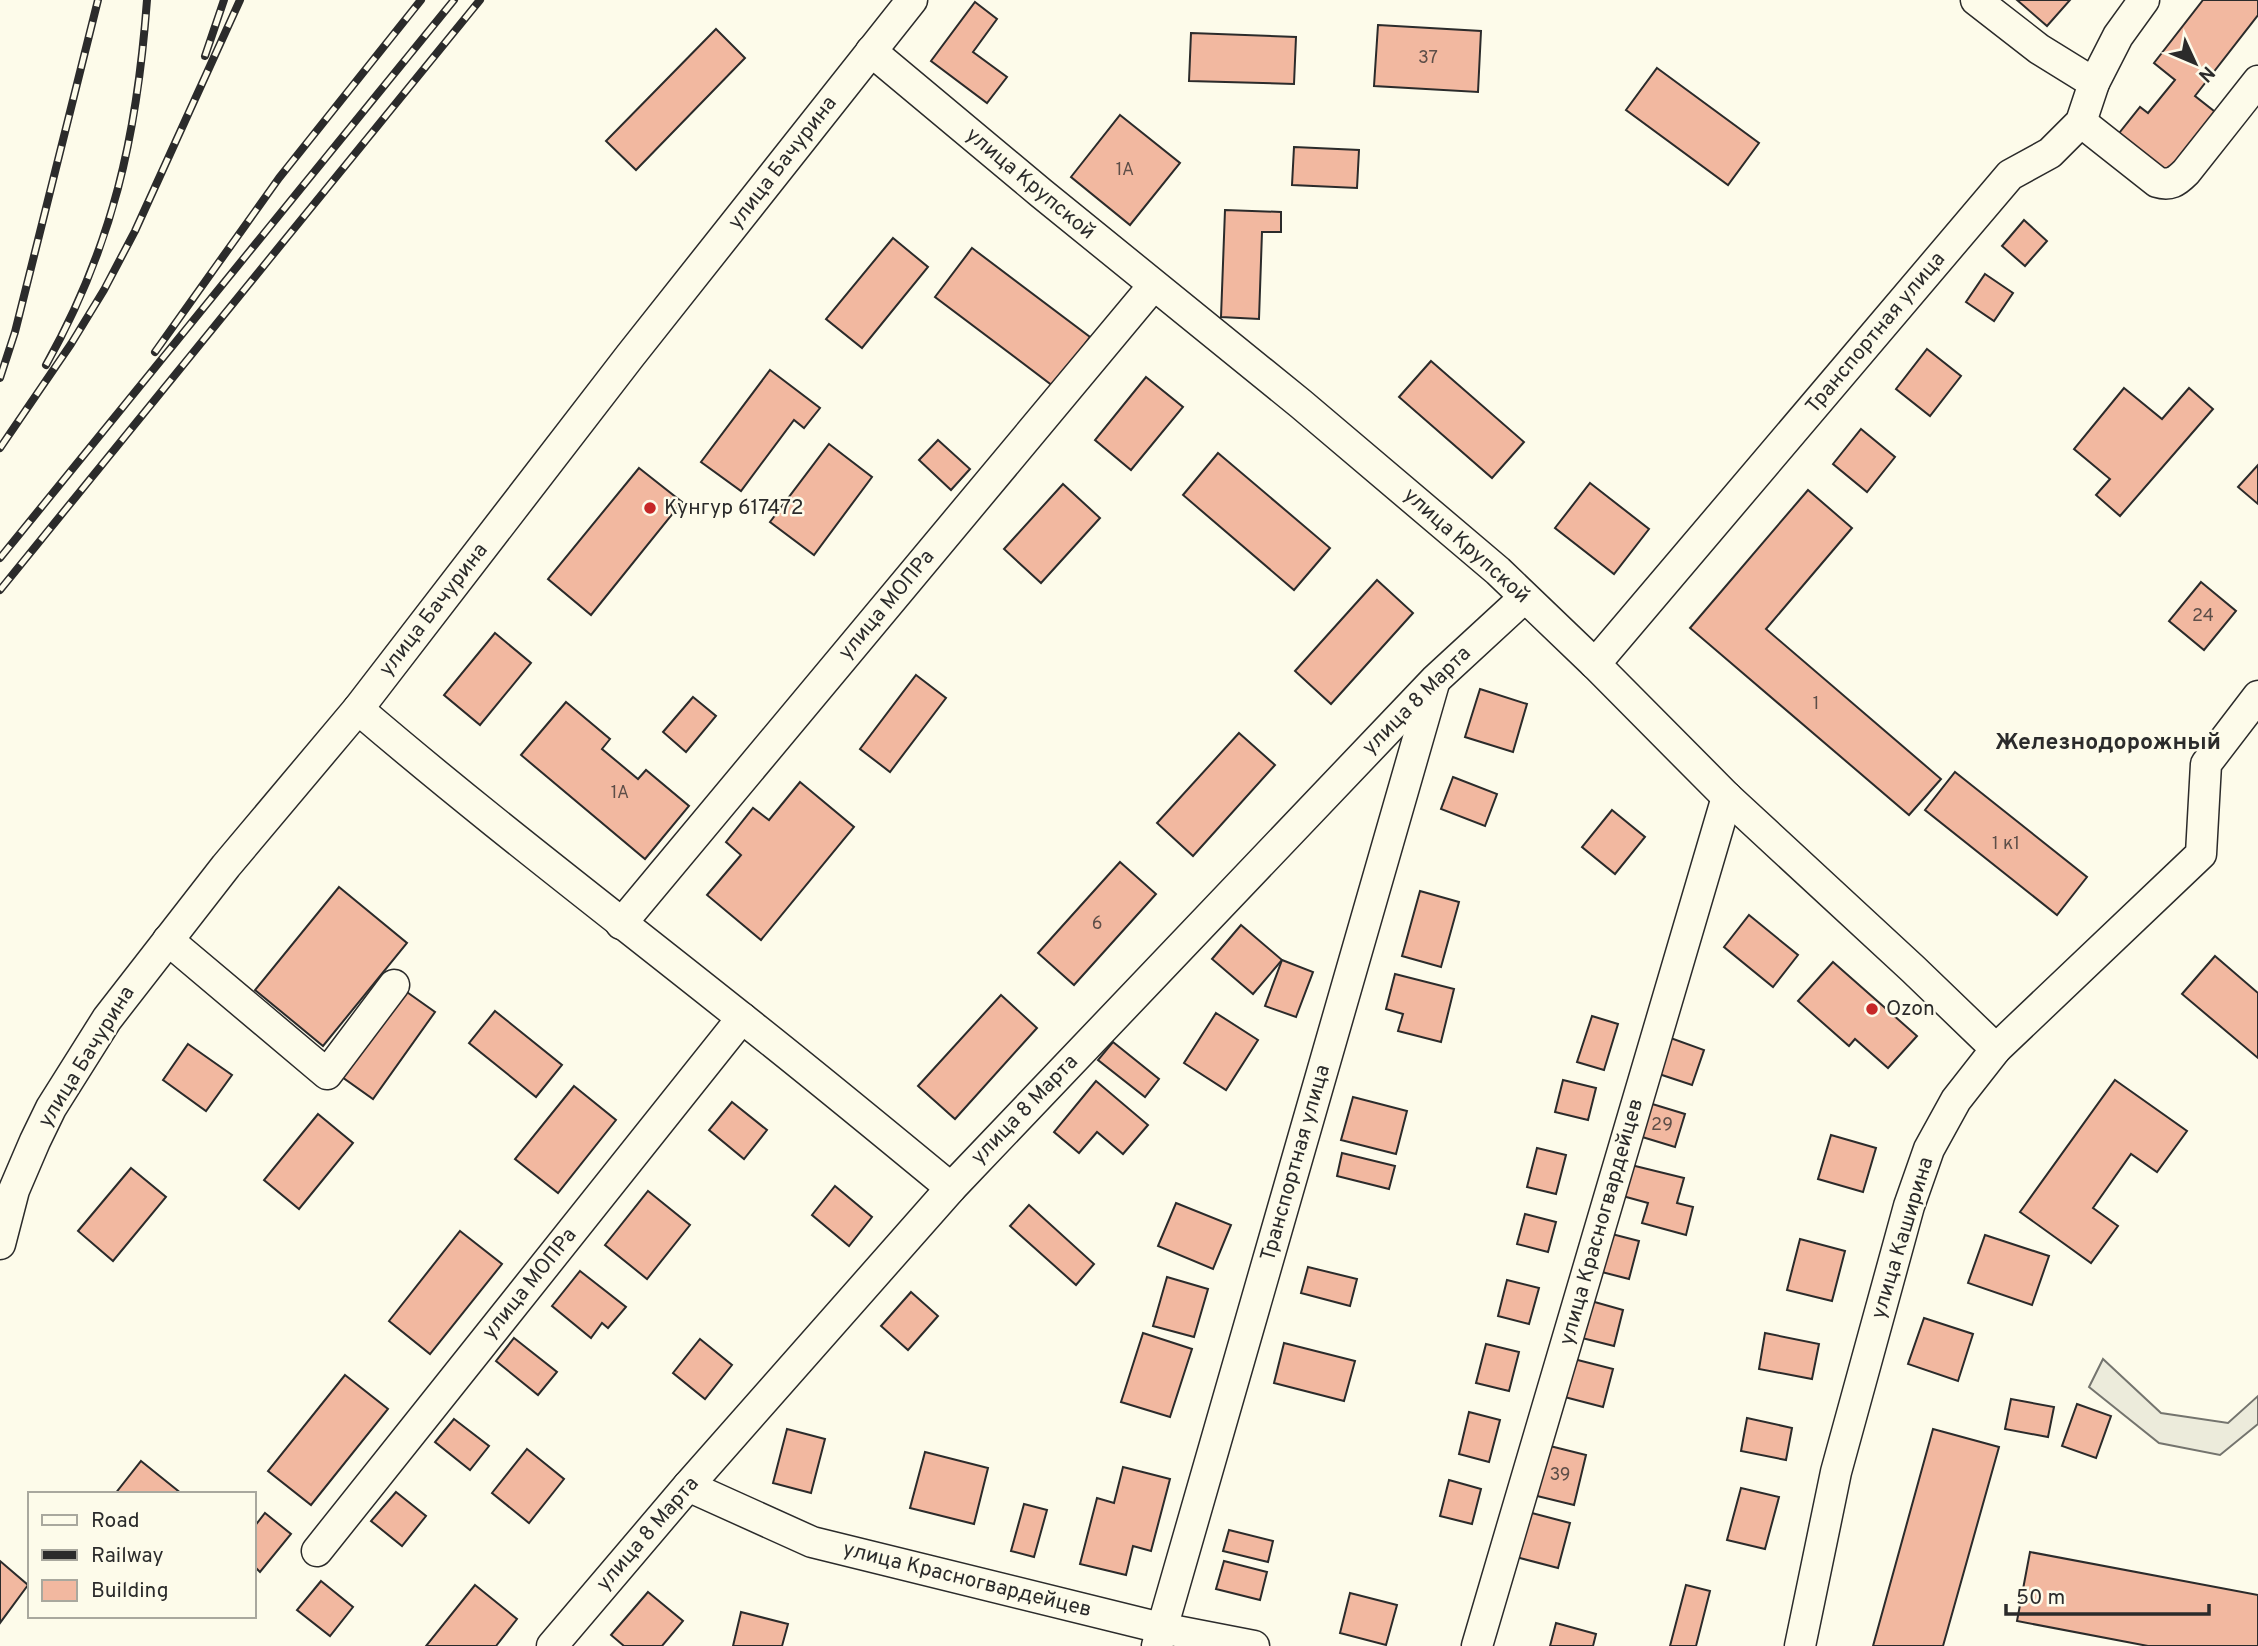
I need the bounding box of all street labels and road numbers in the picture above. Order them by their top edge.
street label: улица Бачурина [723,91,843,235]
street label: улица Крупской [960,122,1100,246]
street label: Транспортная улица [1800,246,1952,420]
street label: улица Крупской [1397,482,1535,610]
street label: улица Бачурина [374,538,494,682]
street label: улица МОПРа [833,544,941,666]
street label: улица 8 Марта [1357,641,1477,761]
street label: улица Бачурина [33,981,141,1133]
street label: улица 8 Марта [966,1049,1084,1171]
street label: Транспортная улица [1255,1062,1337,1264]
street label: улица Красногвардейцев [1554,1096,1650,1348]
street label: улица Каширина [1866,1154,1940,1322]
street label: улица МОПРа [477,1223,583,1345]
street label: улица 8 Марта [591,1471,705,1597]
street label: улица Красногвардейцев [840,1536,1094,1624]

